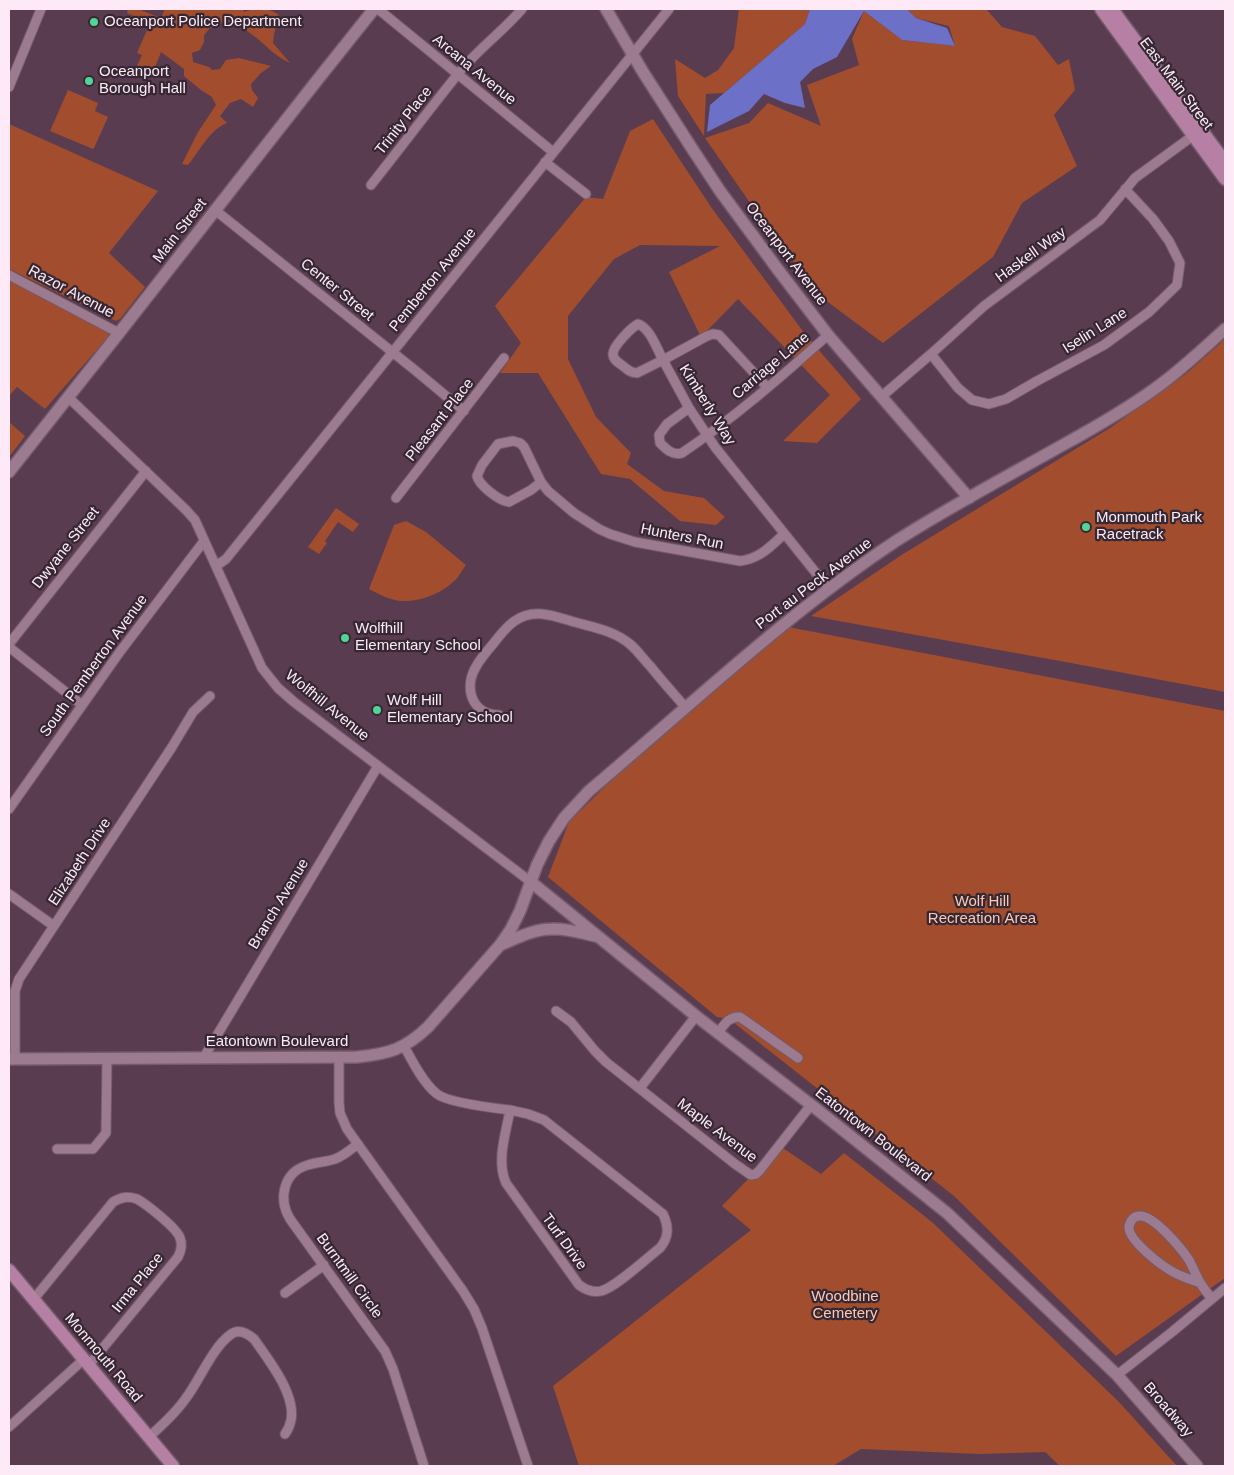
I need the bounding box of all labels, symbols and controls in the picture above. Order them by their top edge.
place label: Oceanport Police Department [104,13,302,31]
marker: Oceanport Police Department [88,16,100,28]
street label: Arcana Avenue [429,31,519,109]
street label: East Main Street [1135,34,1217,134]
place label: Oceanport Borough Hall [99,63,186,98]
marker: Oceanport Borough Hall [83,75,95,87]
street label: Trinity Place [372,83,436,159]
street label: Main Street [149,195,211,267]
street label: Oceanport Avenue [741,199,831,309]
street label: Haskell Way [992,223,1070,287]
street label: Pemberton Avenue [386,225,480,335]
street label: Center Street [297,255,377,325]
street label: Razor Avenue [25,262,117,322]
street label: Iselin Lane [1059,304,1131,358]
street label: Carriage Lane [729,329,813,403]
street label: Kimberly Way [675,361,739,449]
street label: Pleasant Place [402,375,478,465]
street label: Dwyane Street [29,504,103,592]
place label: Monmouth Park Racetrack [1096,509,1202,544]
street label: Hunters Run [639,520,725,554]
marker: Monmouth Park Racetrack [1080,521,1092,533]
street label: Port au Peck Avenue [752,534,876,634]
street label: South Pemberton Avenue [36,591,152,741]
place label: Wolfhill Elementary School [355,620,481,655]
marker: Wolfhill Elementary School [339,632,351,644]
street label: Wolfhill Avenue [281,667,373,745]
place label: Wolf Hill Elementary School [387,692,513,727]
marker: Wolf Hill Elementary School [371,704,383,716]
street label: Elizabeth Drive [45,815,115,909]
street label: Branch Avenue [245,856,313,952]
park label: Wolf Hill Recreation Area [928,893,1036,928]
street label: Eatontown Boulevard [206,1033,348,1051]
street label: Eatontown Boulevard [811,1084,935,1186]
street label: Maple Avenue [673,1095,761,1167]
street label: Turf Drive [538,1210,590,1274]
street label: Burntmill Circle [312,1230,386,1322]
street label: Irma Place [108,1249,168,1317]
park label: Woodbine Cemetery [811,1288,879,1323]
street label: Monmouth Road [60,1310,146,1406]
street label: Broadway [1139,1379,1197,1441]

